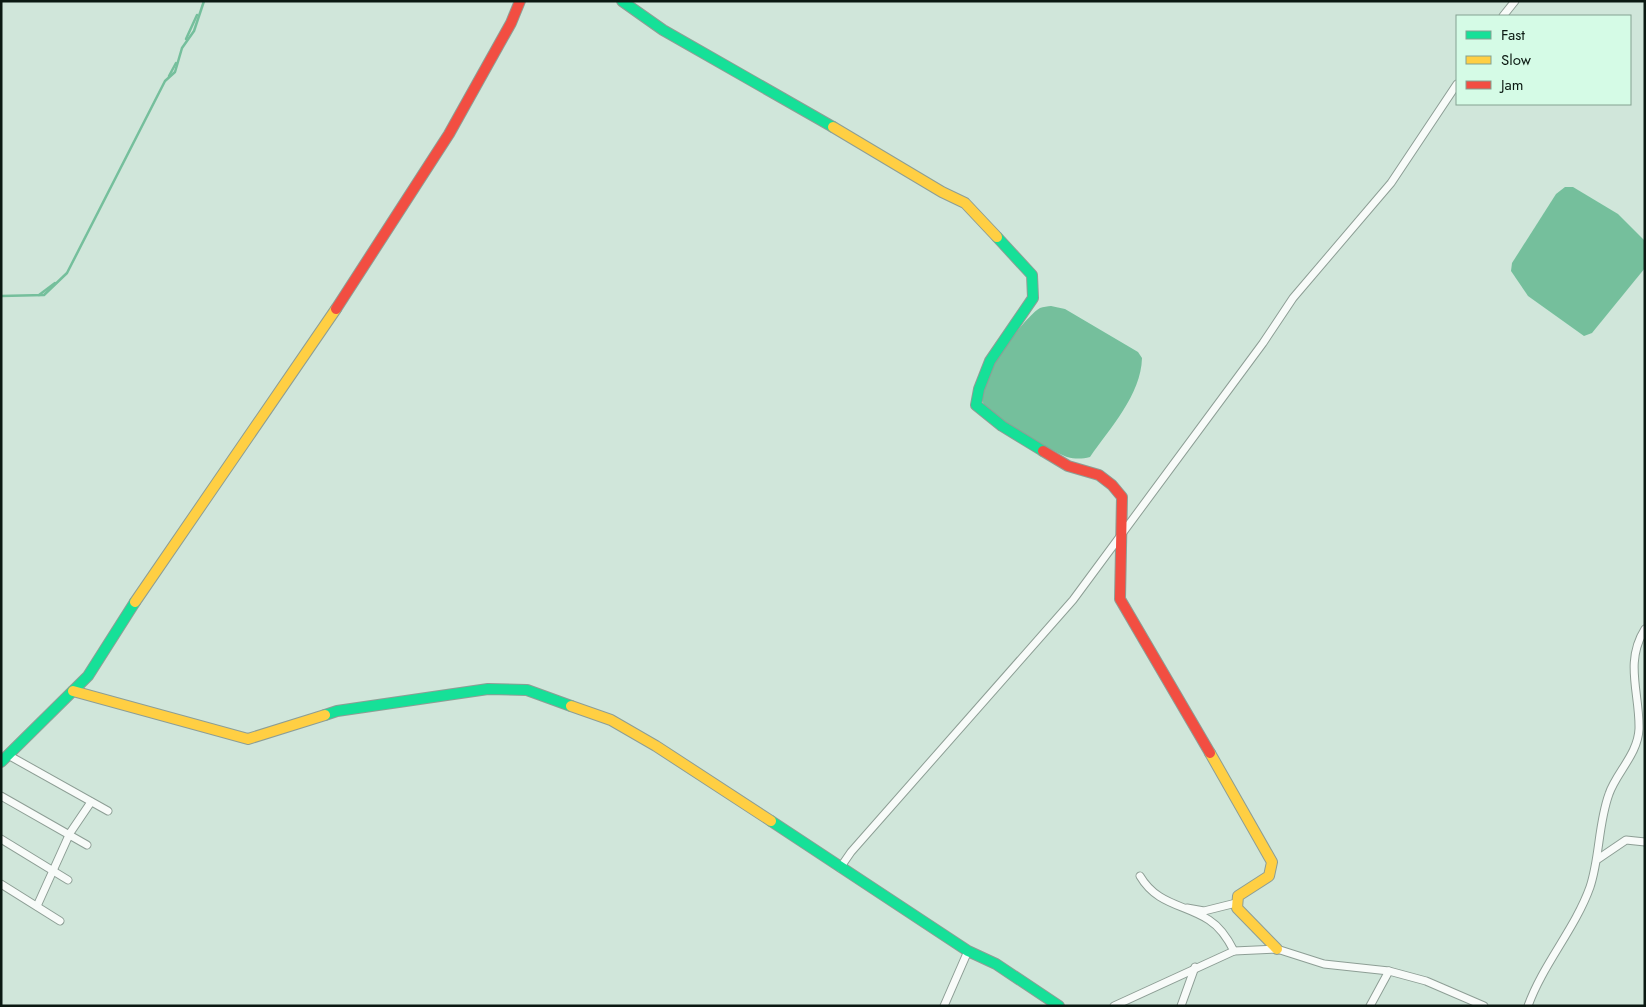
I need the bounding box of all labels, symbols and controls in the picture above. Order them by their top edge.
legend [1456,15,1631,105]
text: Fast [1501,24,1525,46]
text: Slow [1501,49,1532,71]
text: Jam [1499,74,1524,96]

